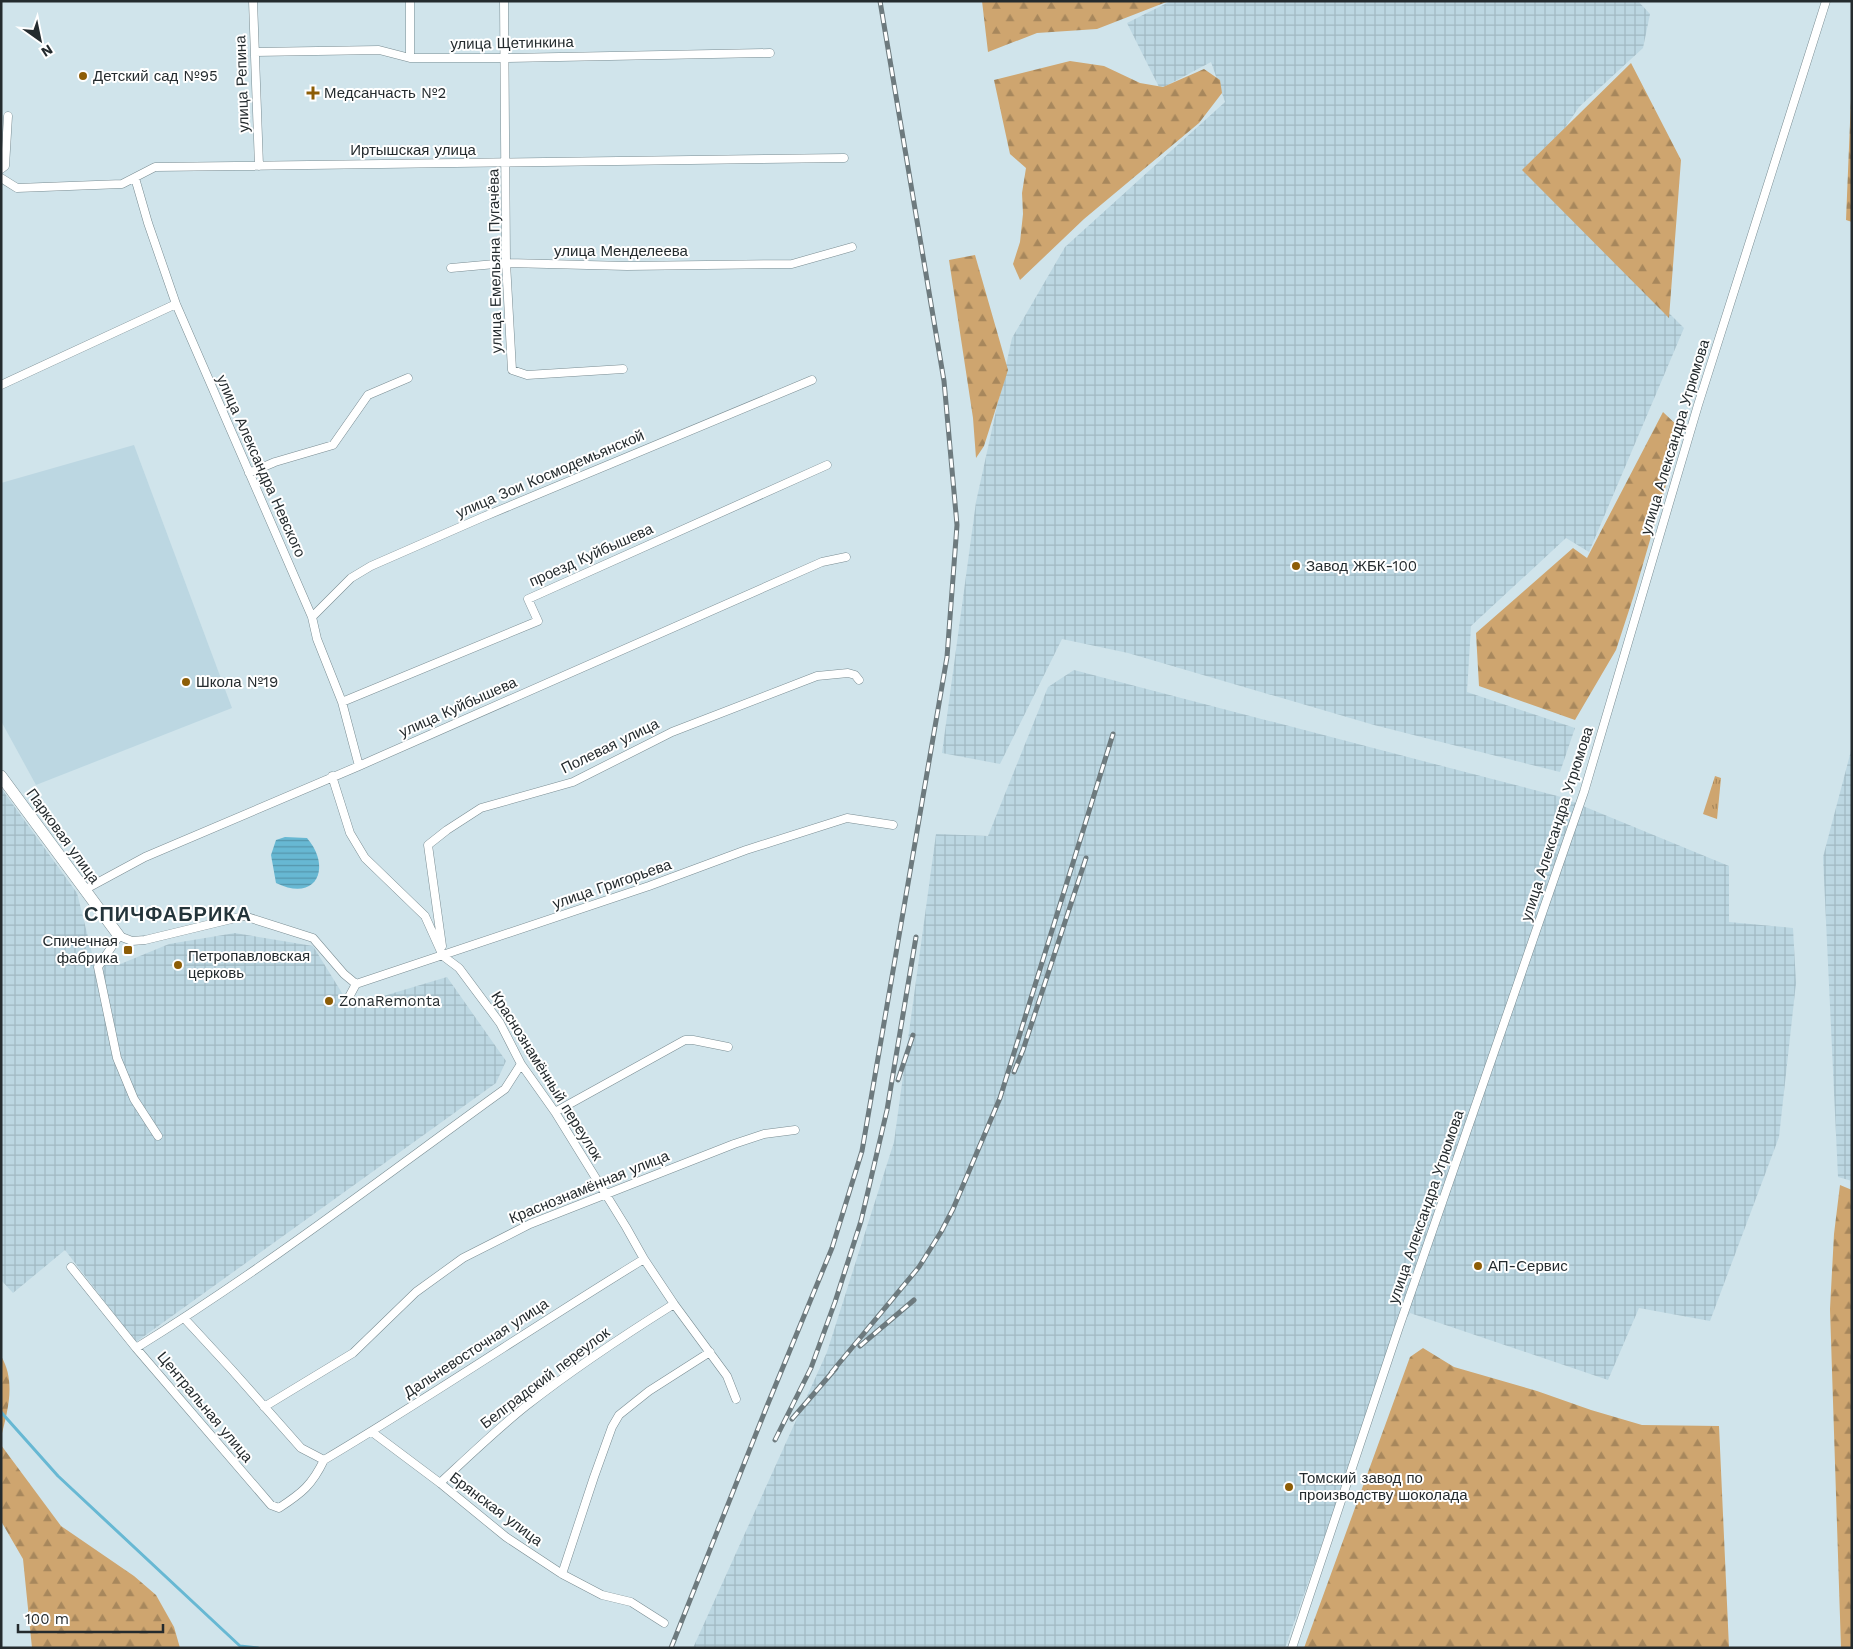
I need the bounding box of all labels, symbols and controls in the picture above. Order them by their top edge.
north arrow [15,15,65,65]
street label: улица Щетинкина [450,33,574,53]
street label: улица Репина [231,34,253,133]
text: N [38,41,56,60]
place label: Детский сад №95 [93,67,218,85]
marker: Детский сад №95 [77,70,89,82]
place label: Медсанчасть №2 [324,84,446,102]
marker: Медсанчасть №2 [306,86,320,100]
street label: Иртышская улица [350,141,477,159]
street label: улица Емельяна Пугачёва [484,168,506,353]
street label: улица Менделеева [554,242,689,260]
street label: улица Александра Угрюмова [1637,336,1714,537]
street label: улица Александра Невского [213,372,309,560]
street label: улица Зои Космодемьянской [453,426,647,522]
street label: проезд Куйбышева [526,519,656,590]
place label: Завод ЖБК-100 [1306,557,1417,575]
marker: Завод ЖБК-100 [1290,560,1302,572]
place label: Школа №19 [196,673,278,691]
street label: улица Куйбышева [396,673,520,741]
marker: Школа №19 [180,676,192,688]
street label: Полевая улица [558,714,662,777]
street label: улица Александра Угрюмова [1517,724,1597,924]
street label: Парковая улица [22,785,104,888]
street label: улица Григорьева [550,855,674,913]
district label: СПИЧФАБРИКА [84,902,252,926]
place label: Спичечная фабрика [42,932,119,967]
marker: Спичечная фабрика [122,944,134,956]
place label: Петропавловская церковь [188,947,310,982]
marker: Петропавловская церковь [172,959,184,971]
street label: Краснознамённый переулок [487,988,607,1164]
place label: ZonaRemonta [339,992,441,1010]
marker: ZonaRemonta [323,995,335,1007]
street label: улица Александра Угрюмова [1384,1107,1468,1306]
street label: Краснознамённая улица [506,1146,672,1227]
place label: АП-Сервис [1488,1257,1568,1275]
marker: АП-Сервис [1472,1260,1484,1272]
street label: Дальневосточная улица [400,1294,552,1402]
street label: Белградский переулок [477,1323,614,1433]
street label: Центральная улица [153,1348,257,1467]
street label: Брянская улица [446,1468,547,1550]
place label: Томский завод по производству шоколада [1299,1469,1468,1504]
marker: Томский завод по производству шоколада [1283,1481,1295,1493]
scale bar [18,1602,162,1634]
text: 100 m [25,1610,69,1628]

